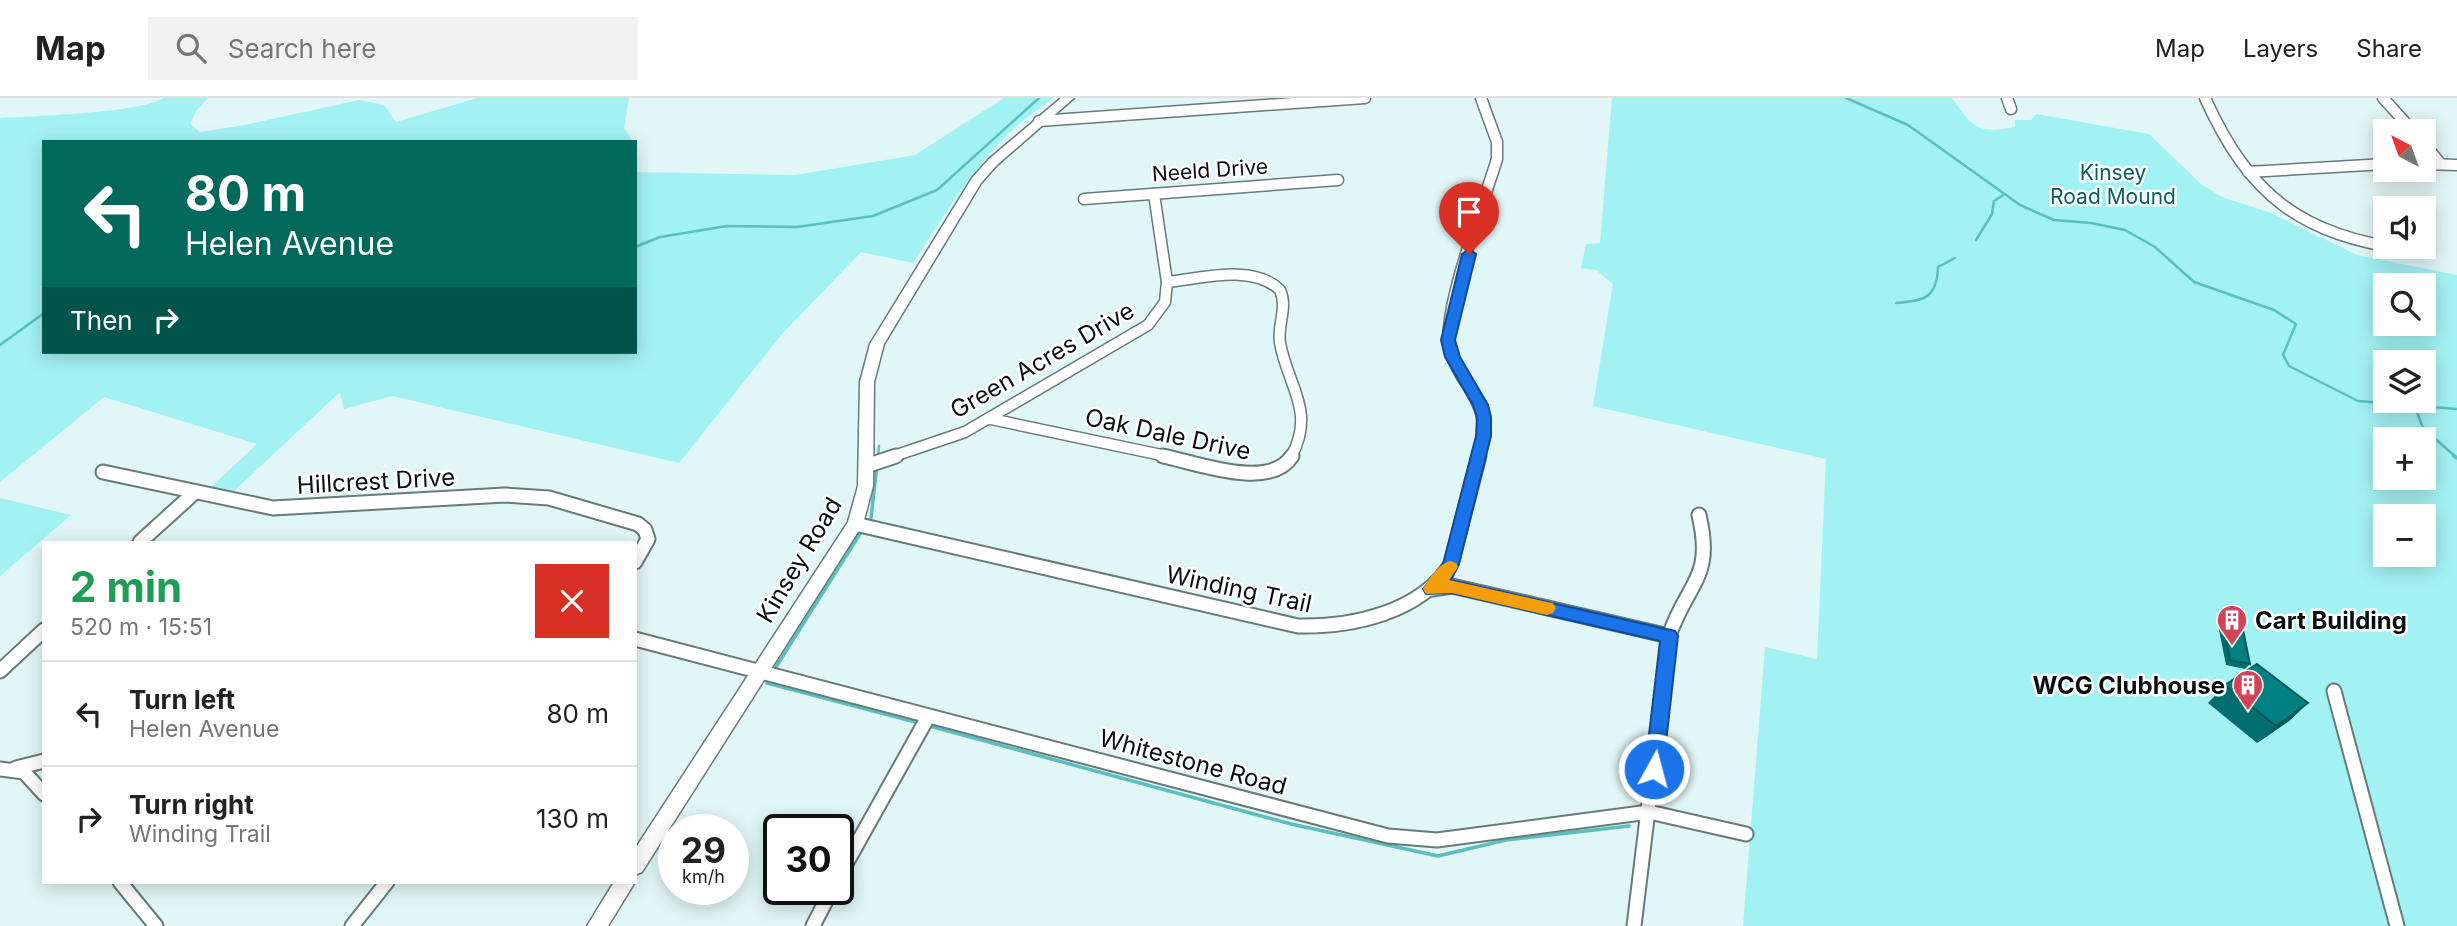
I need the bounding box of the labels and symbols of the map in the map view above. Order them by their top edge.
north arrow [2373,119,2436,182]
street label: Neeld Drive [1151,153,1269,187]
park label: Kinsey Road Mound [2050,160,2176,209]
pin [1439,182,1499,254]
street label: Green Acres Drive [945,296,1139,424]
street label: Oak Dale Drive [1082,402,1254,466]
street label: Hillcrest Drive [296,462,456,500]
street label: Kinsey Road [750,492,848,628]
street label: Winding Trail [1164,559,1314,619]
building icon: Cart Building [2215,603,2249,647]
place label: Cart Building [2255,606,2407,635]
building icon: WCG Clubhouse [2231,668,2265,712]
place label: WCG Clubhouse [2033,671,2225,700]
street label: Whitestone Road [1096,723,1290,801]
position arrow [1617,732,1691,806]
speed limit sign: 30 [763,814,854,905]

